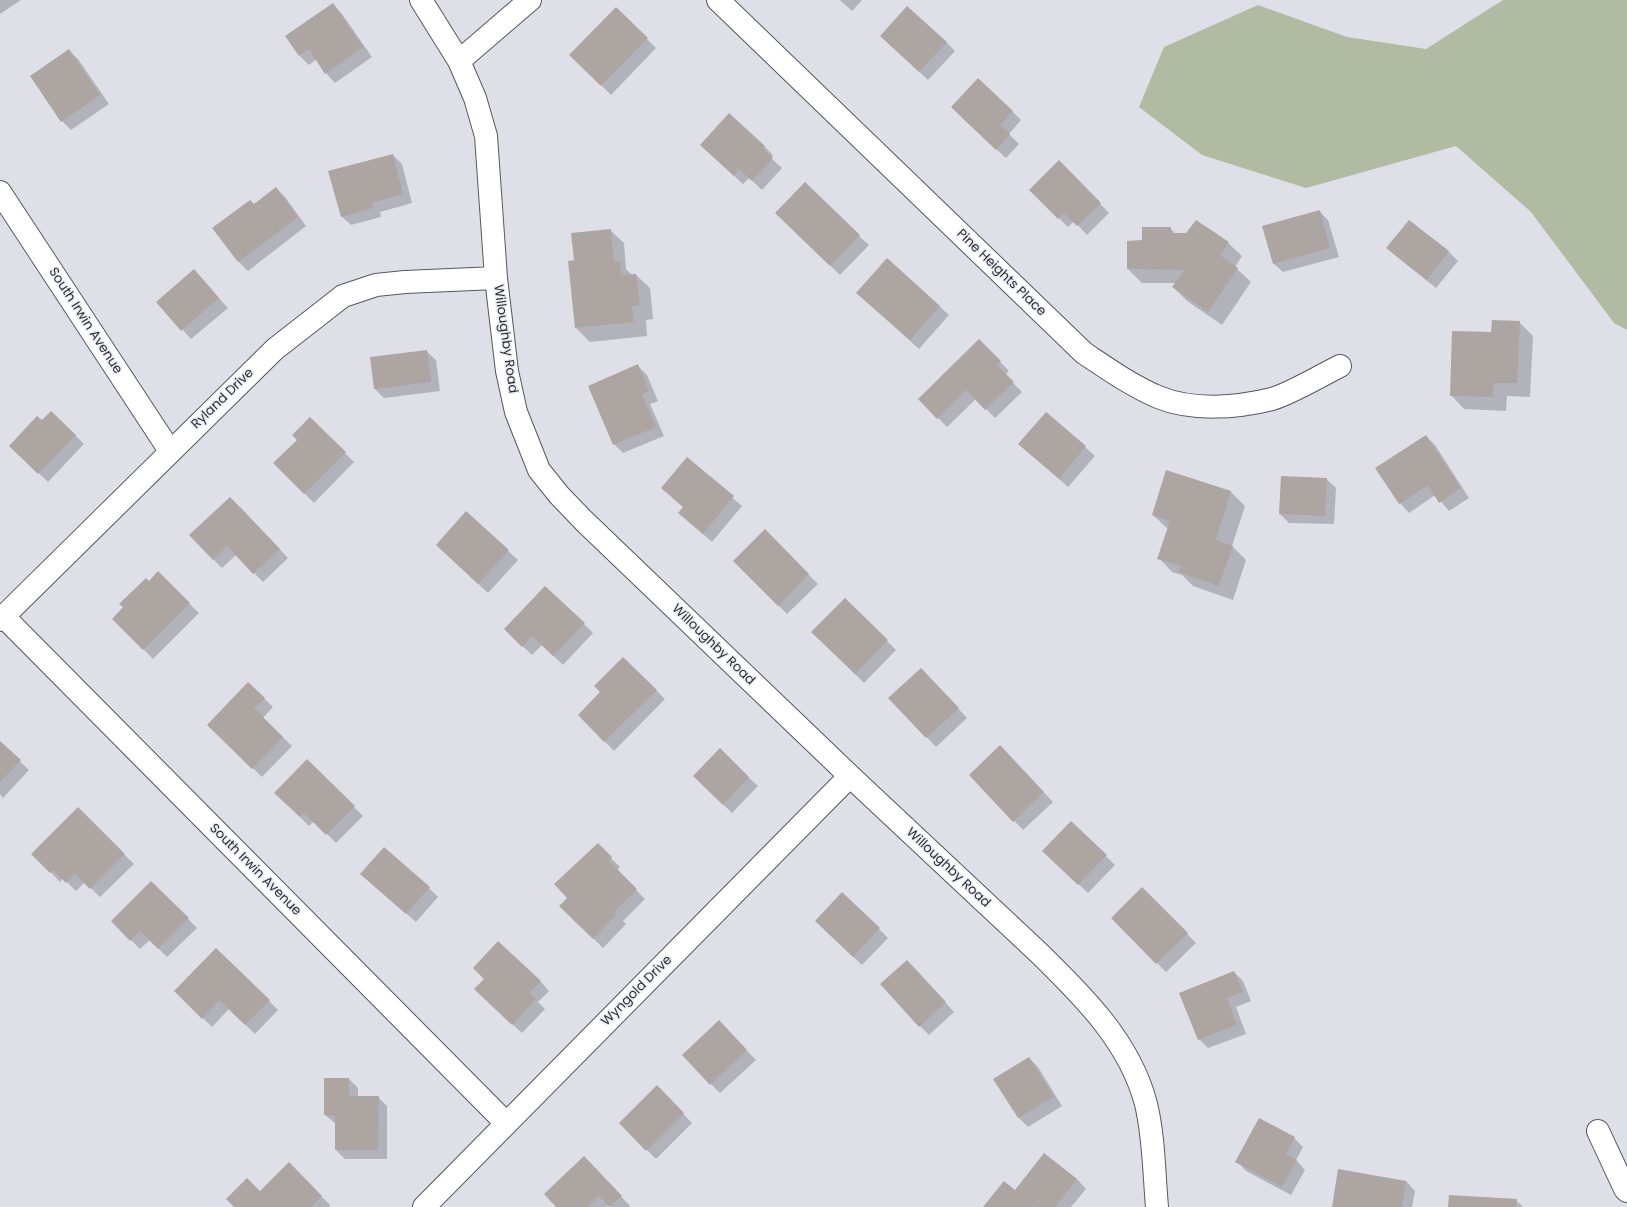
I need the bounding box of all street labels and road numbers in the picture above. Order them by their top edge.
street label: Pine Heights Place [953,226,1049,320]
street label: South Irwin Avenue [45,265,125,377]
street label: Willoughby Road [490,284,520,394]
street label: Ryland Drive [189,365,257,433]
street label: Willoughby Road [668,601,758,689]
street label: South Irwin Avenue [206,821,304,919]
street label: Willoughby Road [903,825,993,911]
street label: Wyngold Drive [598,952,676,1030]

